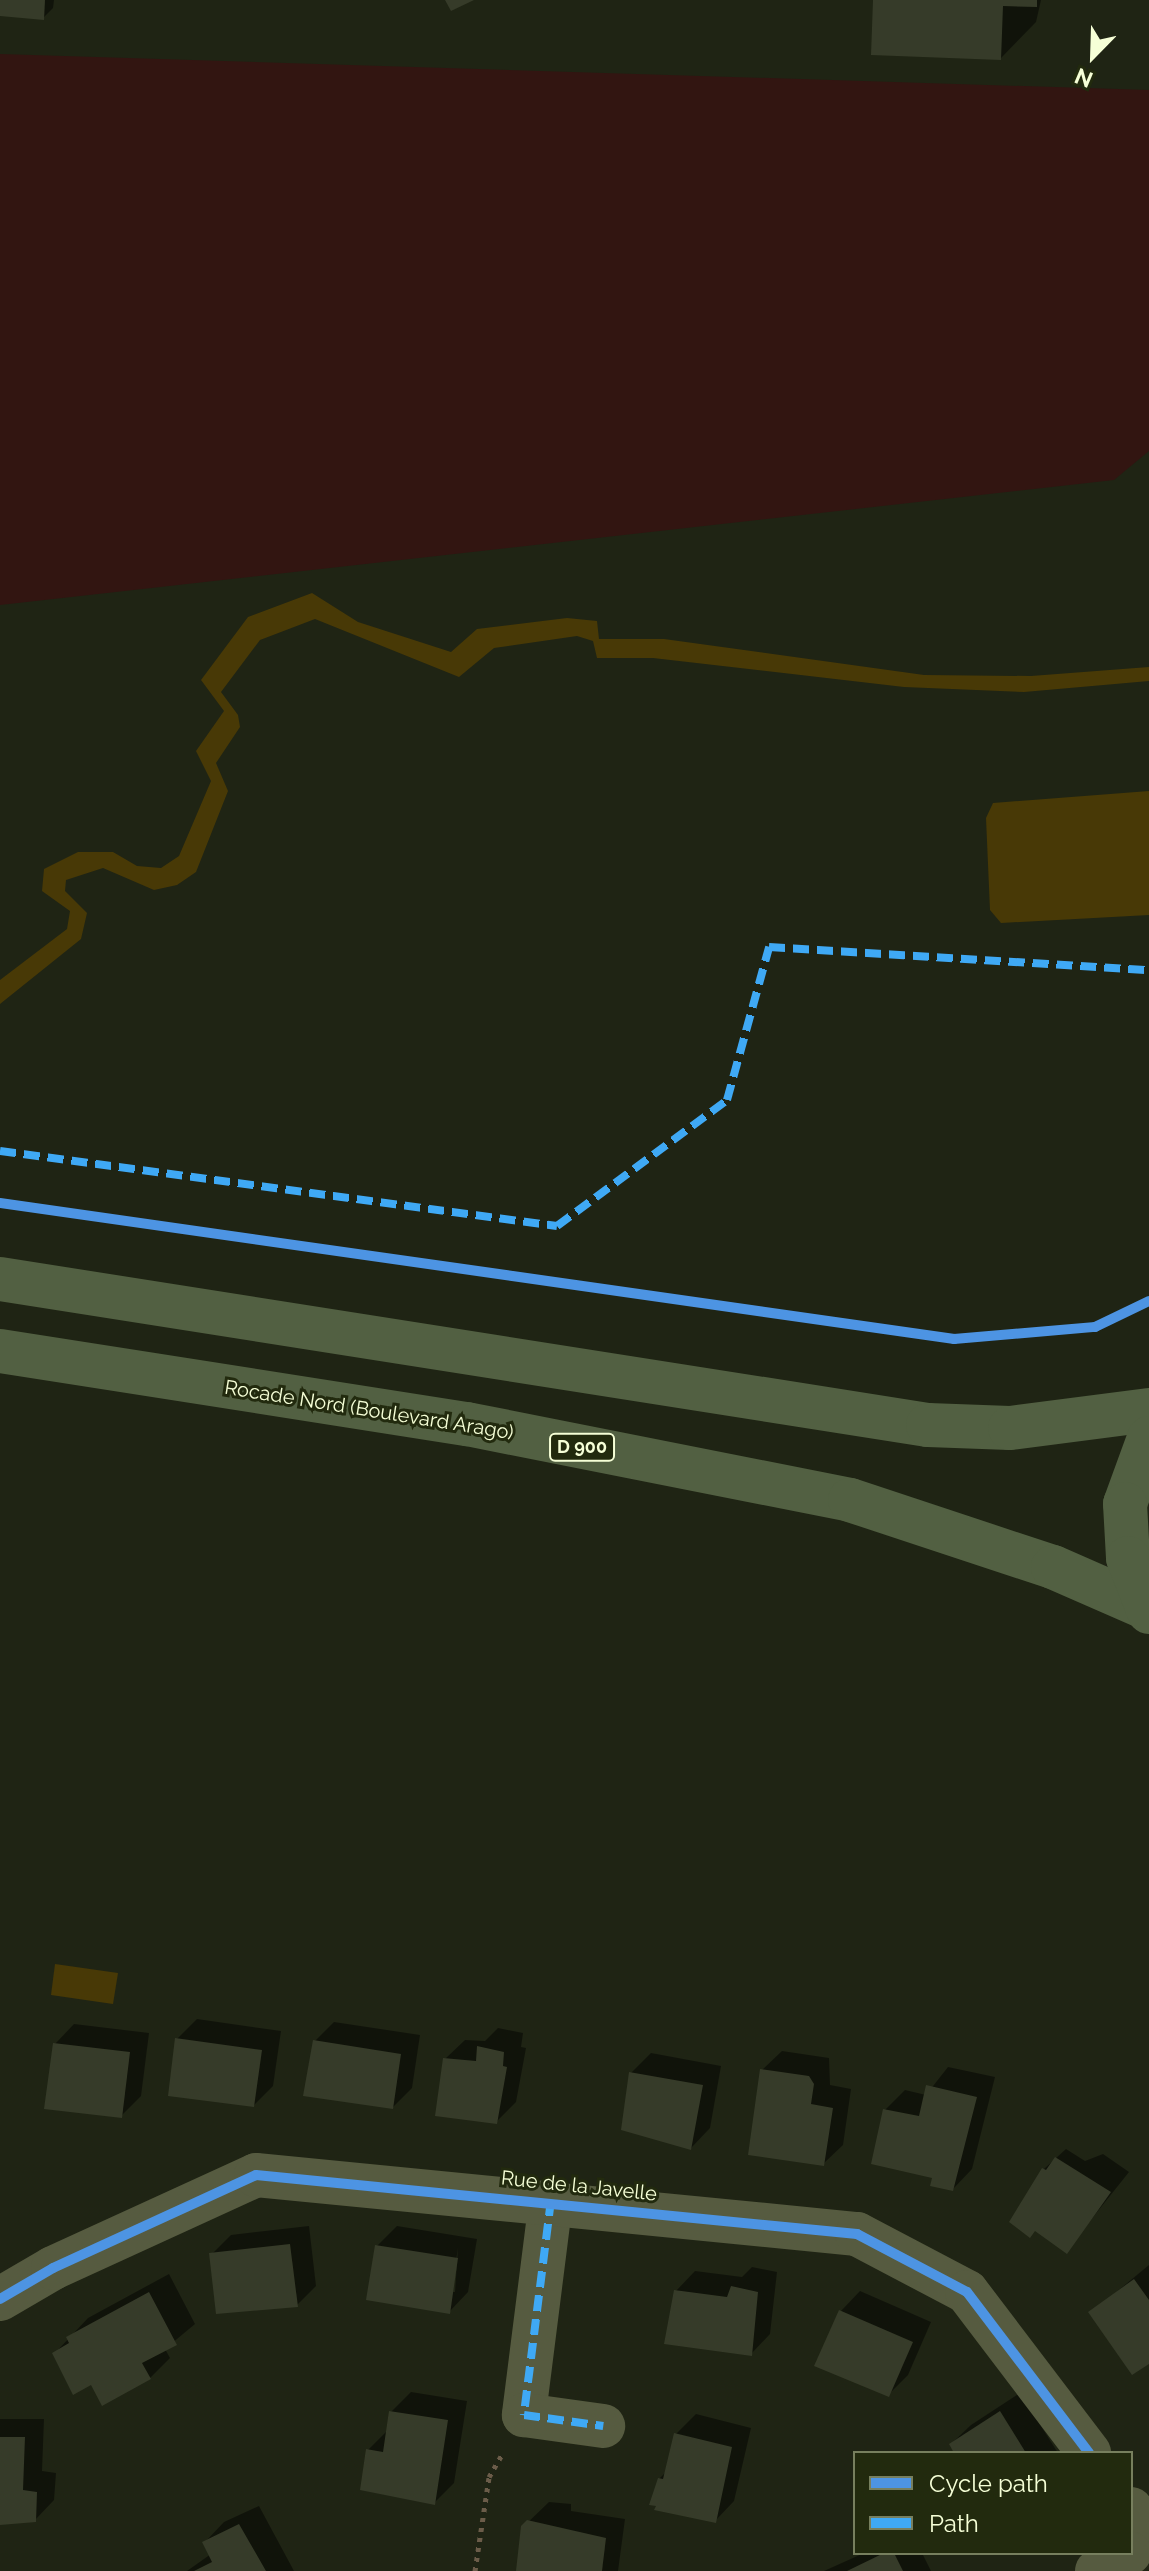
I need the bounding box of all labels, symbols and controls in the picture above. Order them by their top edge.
north arrow [1053,16,1133,96]
text: N [1071,63,1096,93]
street label: Rocade Nord (Boulevard Arago) [223,1375,515,1445]
road number: D 900 [548,1433,616,1461]
street label: Rue de la Javelle [500,2166,658,2206]
legend [853,2451,1133,2555]
text: Cycle path [929,2469,1048,2498]
text: Path [929,2509,979,2538]

